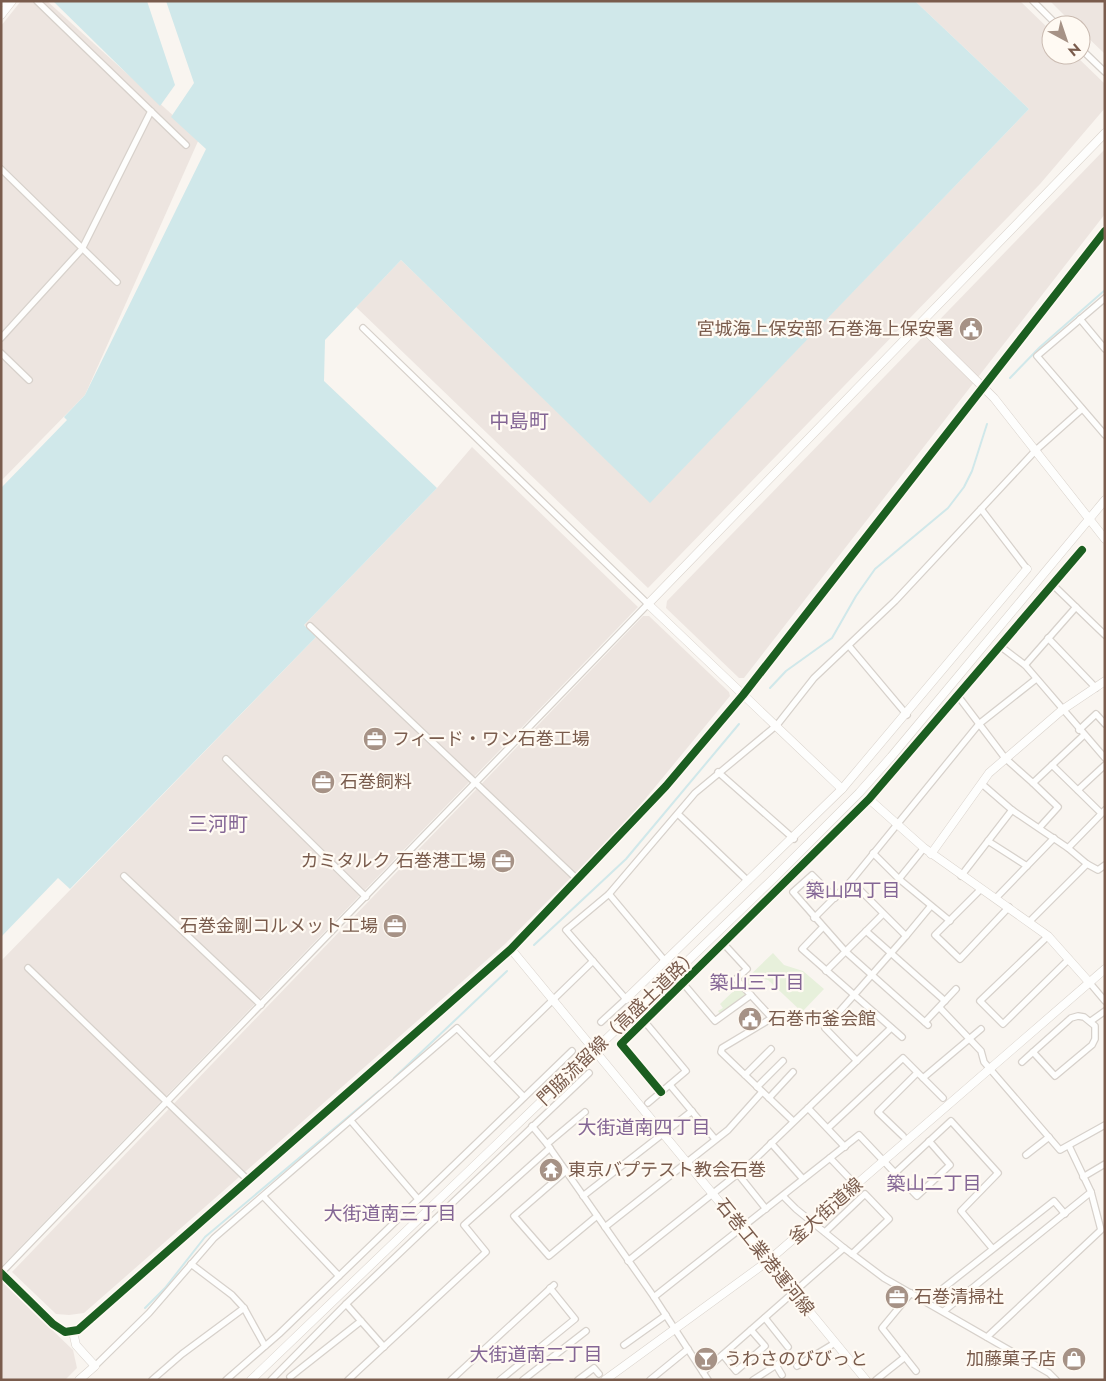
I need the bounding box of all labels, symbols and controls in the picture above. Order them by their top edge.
north arrow [1041,15,1091,65]
text: N [1064,39,1085,61]
place label: 宮城海上保安部 石巻海上保安署 [697,316,954,342]
public building icon: 宮城海上保安部 石巻海上保安署 [958,316,984,342]
district label: 中島町 [489,407,549,436]
office icon: フィード・ワン石巻工場 [362,726,388,752]
place label: フィード・ワン石巻工場 [392,726,590,752]
office icon: 石巻飼料 [310,769,336,795]
place label: 石巻飼料 [340,769,412,795]
district label: 三河町 [188,810,248,839]
place label: カミタルク 石巻港工場 [301,848,486,874]
office icon: カミタルク 石巻港工場 [490,848,516,874]
district label: 築山四丁目 [805,877,901,904]
place label: 石巻金剛コルメット工場 [180,913,378,939]
office icon: 石巻金剛コルメット工場 [382,913,408,939]
street label: 門脇流留線（高盛土道路） [531,943,705,1111]
district label: 築山三丁目 [709,969,805,996]
public building icon: 石巻市釜会館 [737,1006,763,1032]
place label: 石巻市釜会館 [768,1006,876,1032]
district label: 大街道南四丁目 [577,1114,711,1141]
temple icon: 東京バプテスト教会石巻 [538,1157,564,1183]
place label: 東京バプテスト教会石巻 [568,1157,766,1183]
district label: 築山二丁目 [886,1170,982,1197]
street label: 釜大街道線 [784,1172,868,1250]
street label: 石巻工業港運河線 [710,1193,820,1321]
district label: 大街道南三丁目 [323,1200,457,1227]
office icon: 石巻清掃社 [884,1284,910,1310]
place label: 石巻清掃社 [914,1284,1004,1310]
district label: 大街道南二丁目 [469,1341,603,1368]
bar icon: うわさのびびっと [693,1346,719,1372]
place label: うわさのびびっと [724,1346,868,1372]
place label: 加藤菓子店 [966,1346,1056,1372]
shop icon: 加藤菓子店 [1061,1346,1087,1372]

